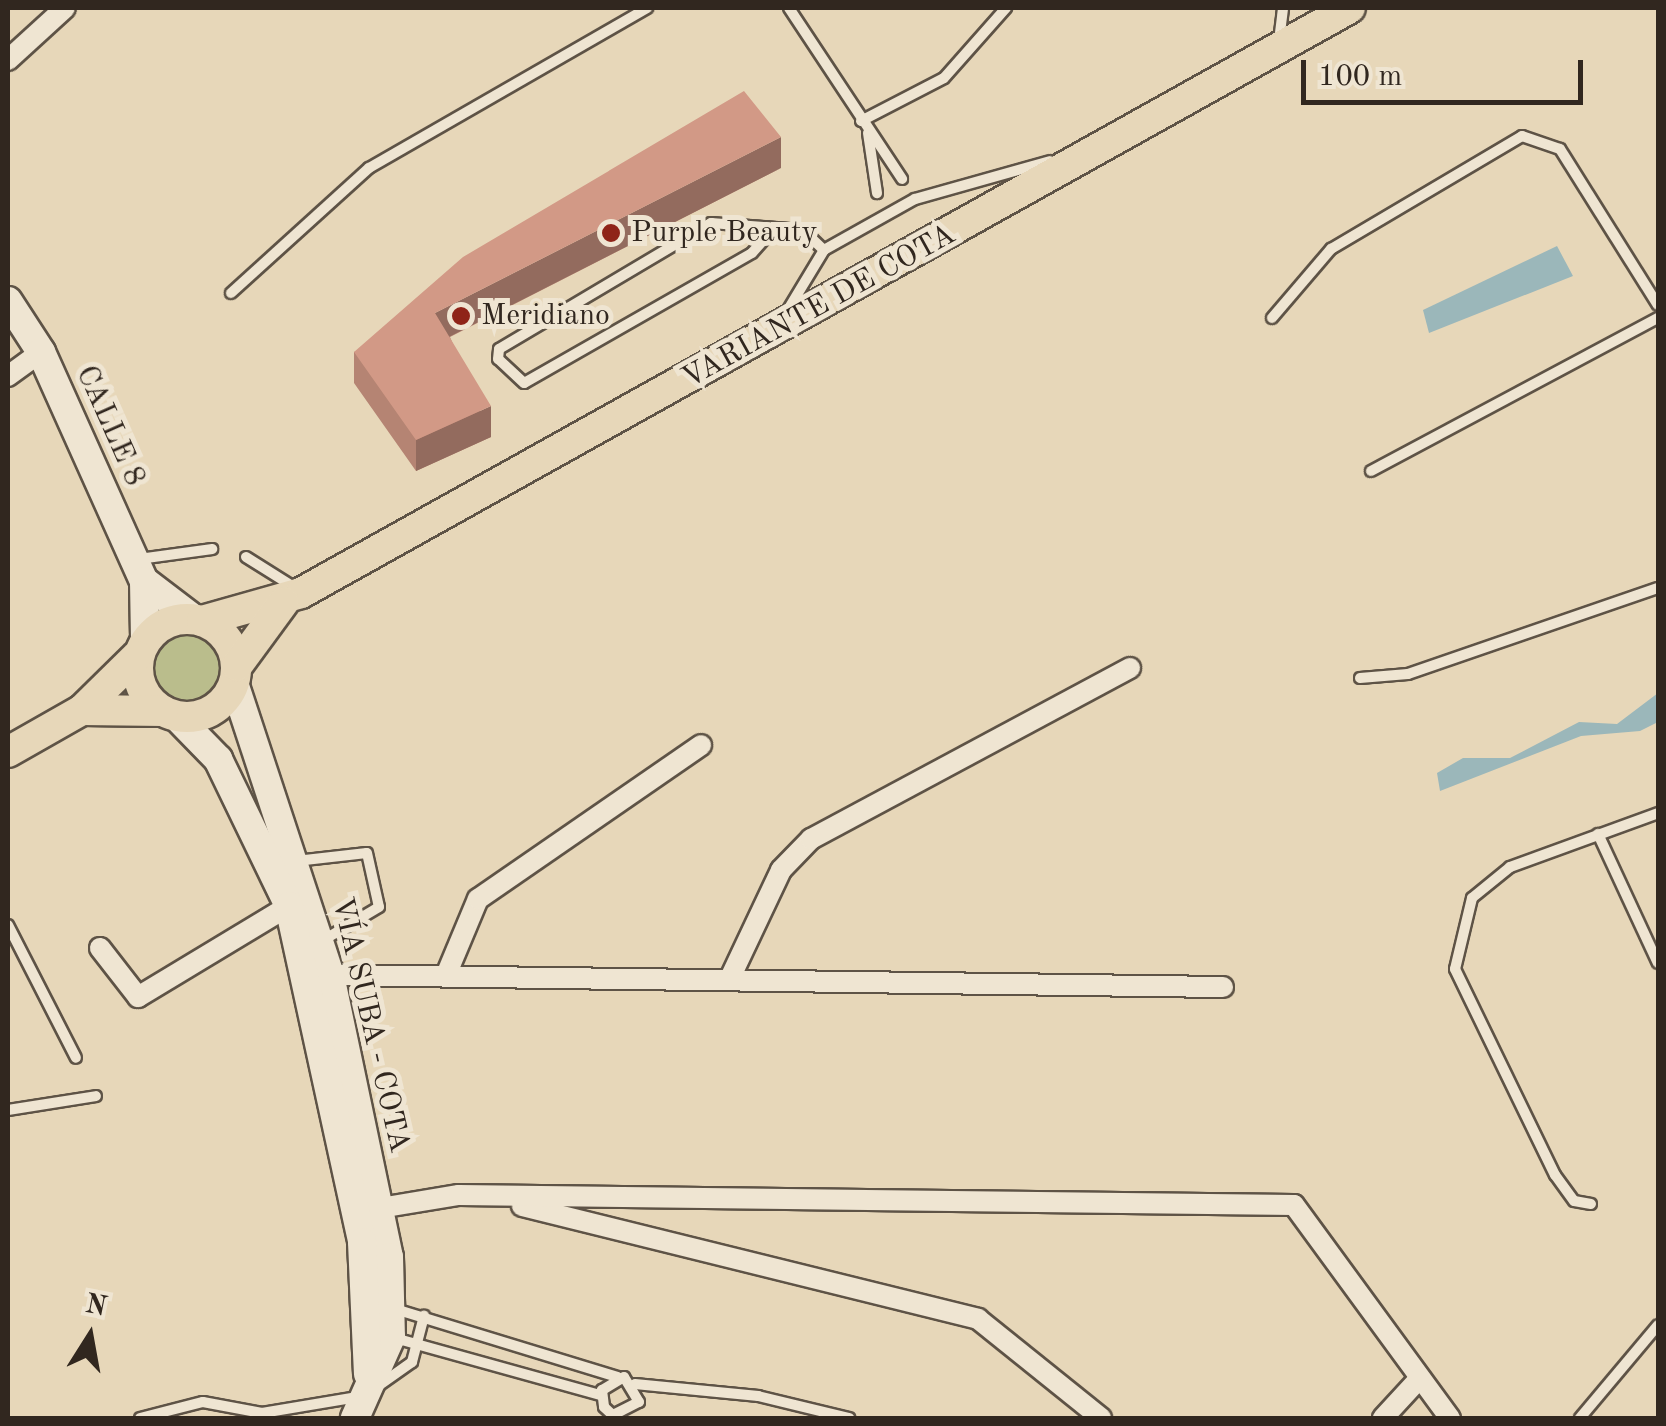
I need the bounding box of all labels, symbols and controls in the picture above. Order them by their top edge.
scale bar [1306,40,1588,102]
text: 100 m [1318,62,1402,92]
place label: Purple Beauty [631,215,817,251]
street label: VARIANTE DE COTA [676,217,962,397]
marker: Purple Beauty [600,222,622,244]
place label: Meridiano [481,298,610,334]
marker: Meridiano [450,305,472,327]
street label: CALLE 8 [67,360,153,492]
street label: VÍA SUBA - COTA [323,894,417,1156]
north arrow [40,1286,140,1386]
text: N [83,1291,109,1322]

